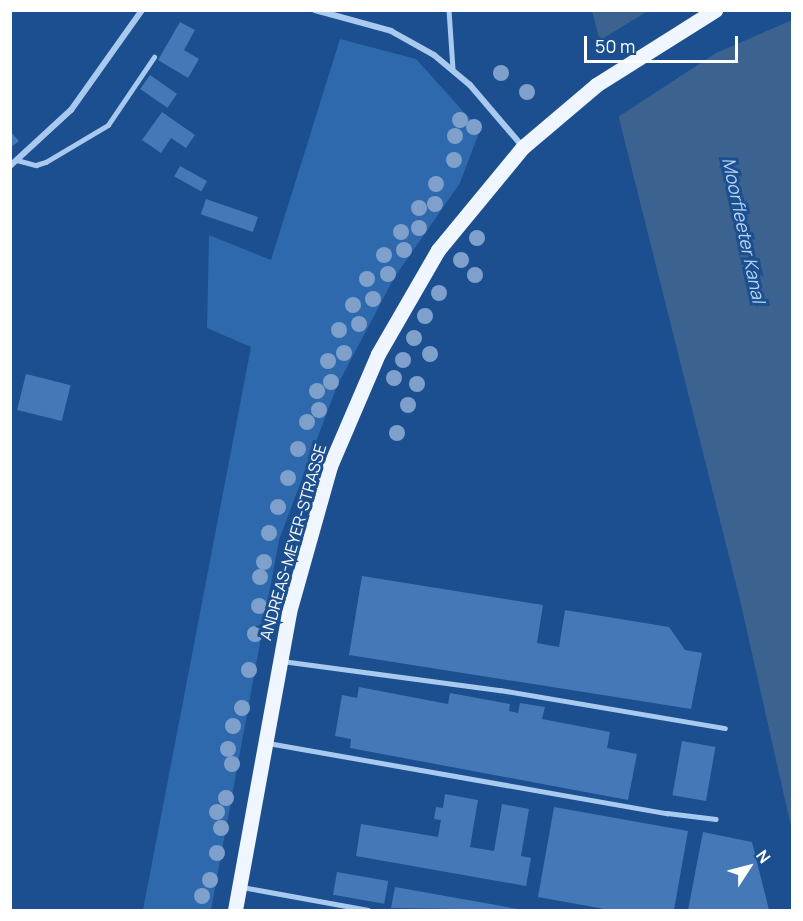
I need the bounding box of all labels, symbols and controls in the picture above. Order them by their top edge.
scale bar [587,24,742,62]
text: 50 m [595,34,635,58]
water label: Moorfleeter Kanal [718,155,770,305]
street label: ANDREAS-MEYER-STRASSE [256,442,330,642]
north arrow [719,837,779,897]
text: N [751,845,776,868]

